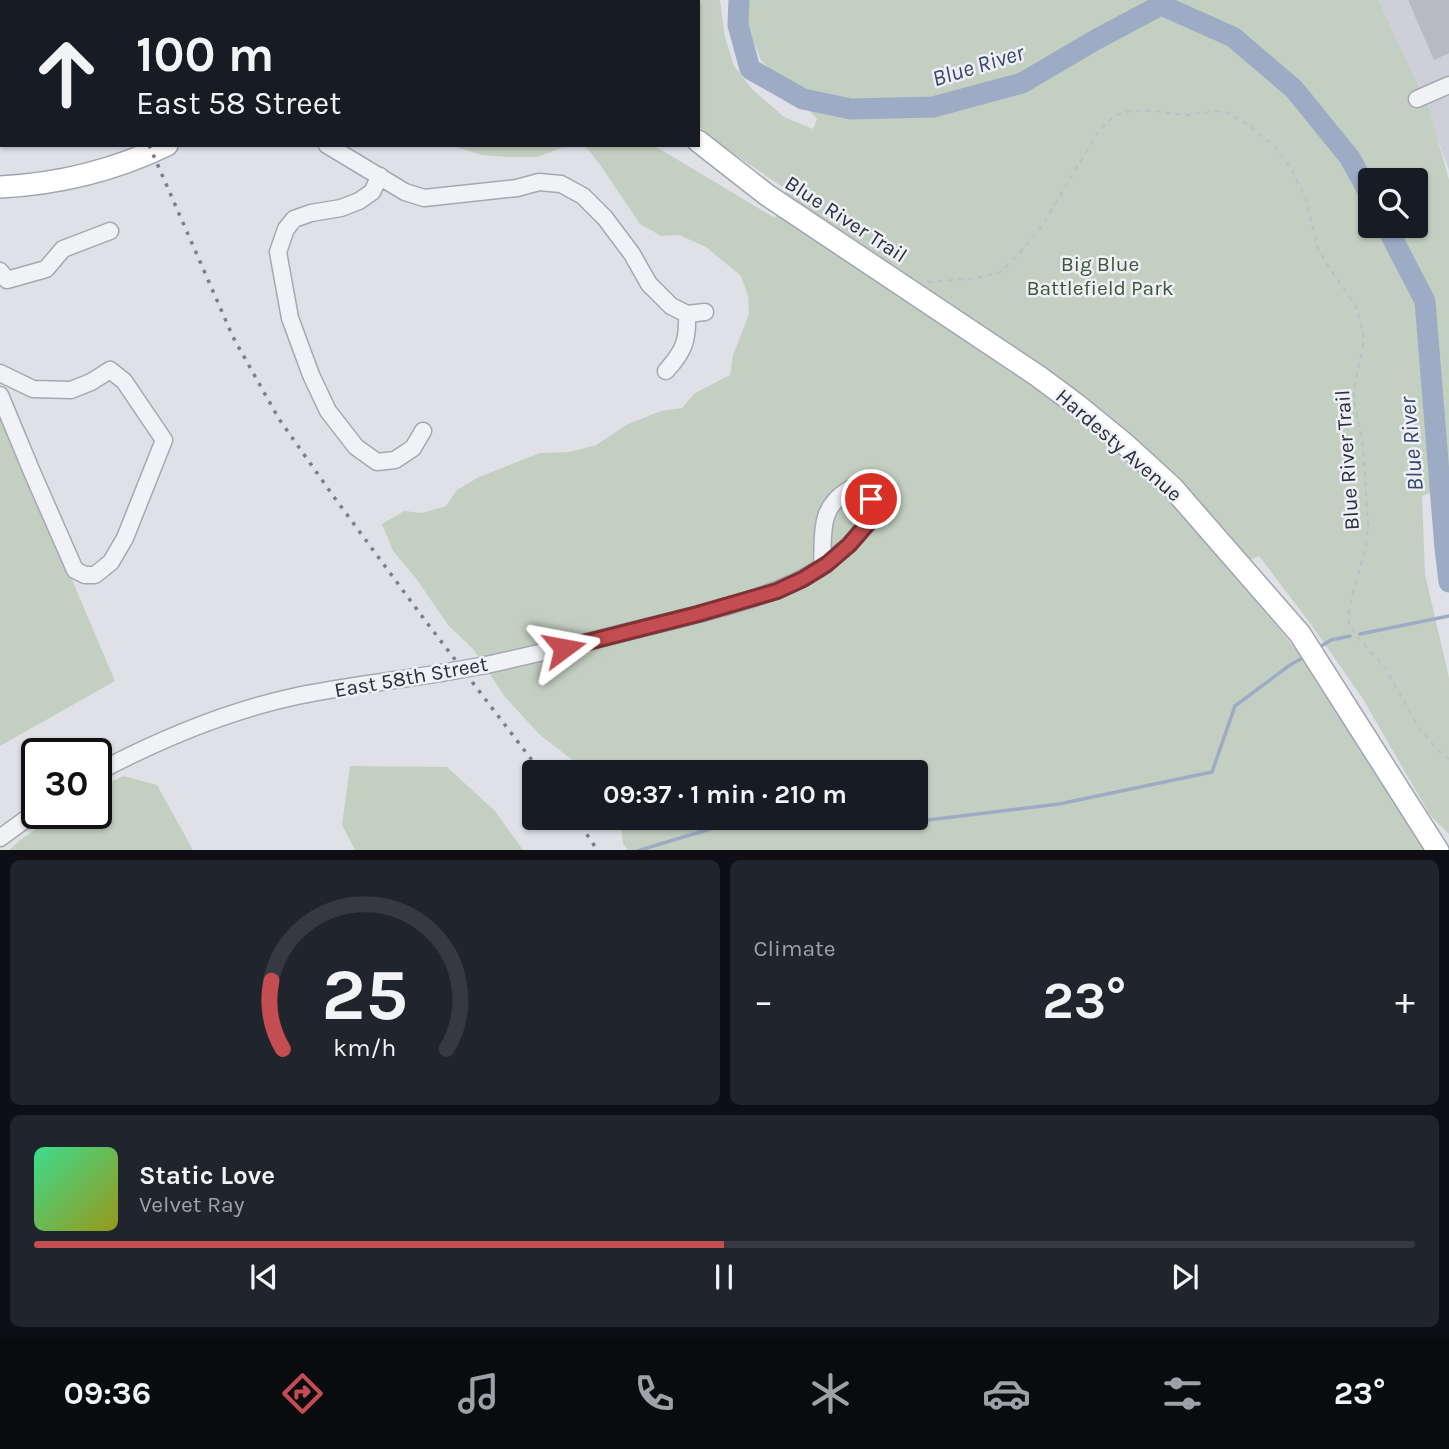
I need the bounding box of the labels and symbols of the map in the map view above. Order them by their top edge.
water label: Blue River [929,38,1028,92]
street label: Blue River Trail [780,171,912,267]
park label: Big Blue Battlefield Park [1026,252,1174,300]
street label: Hardesty Avenue [1051,384,1187,506]
street label: Blue River Trail [1330,389,1364,531]
water label: Blue River [1394,395,1429,492]
pin [841,469,901,529]
position arrow [527,611,601,685]
street label: East 58th Street [332,652,490,702]
speed limit sign: 30 [21,738,112,829]

